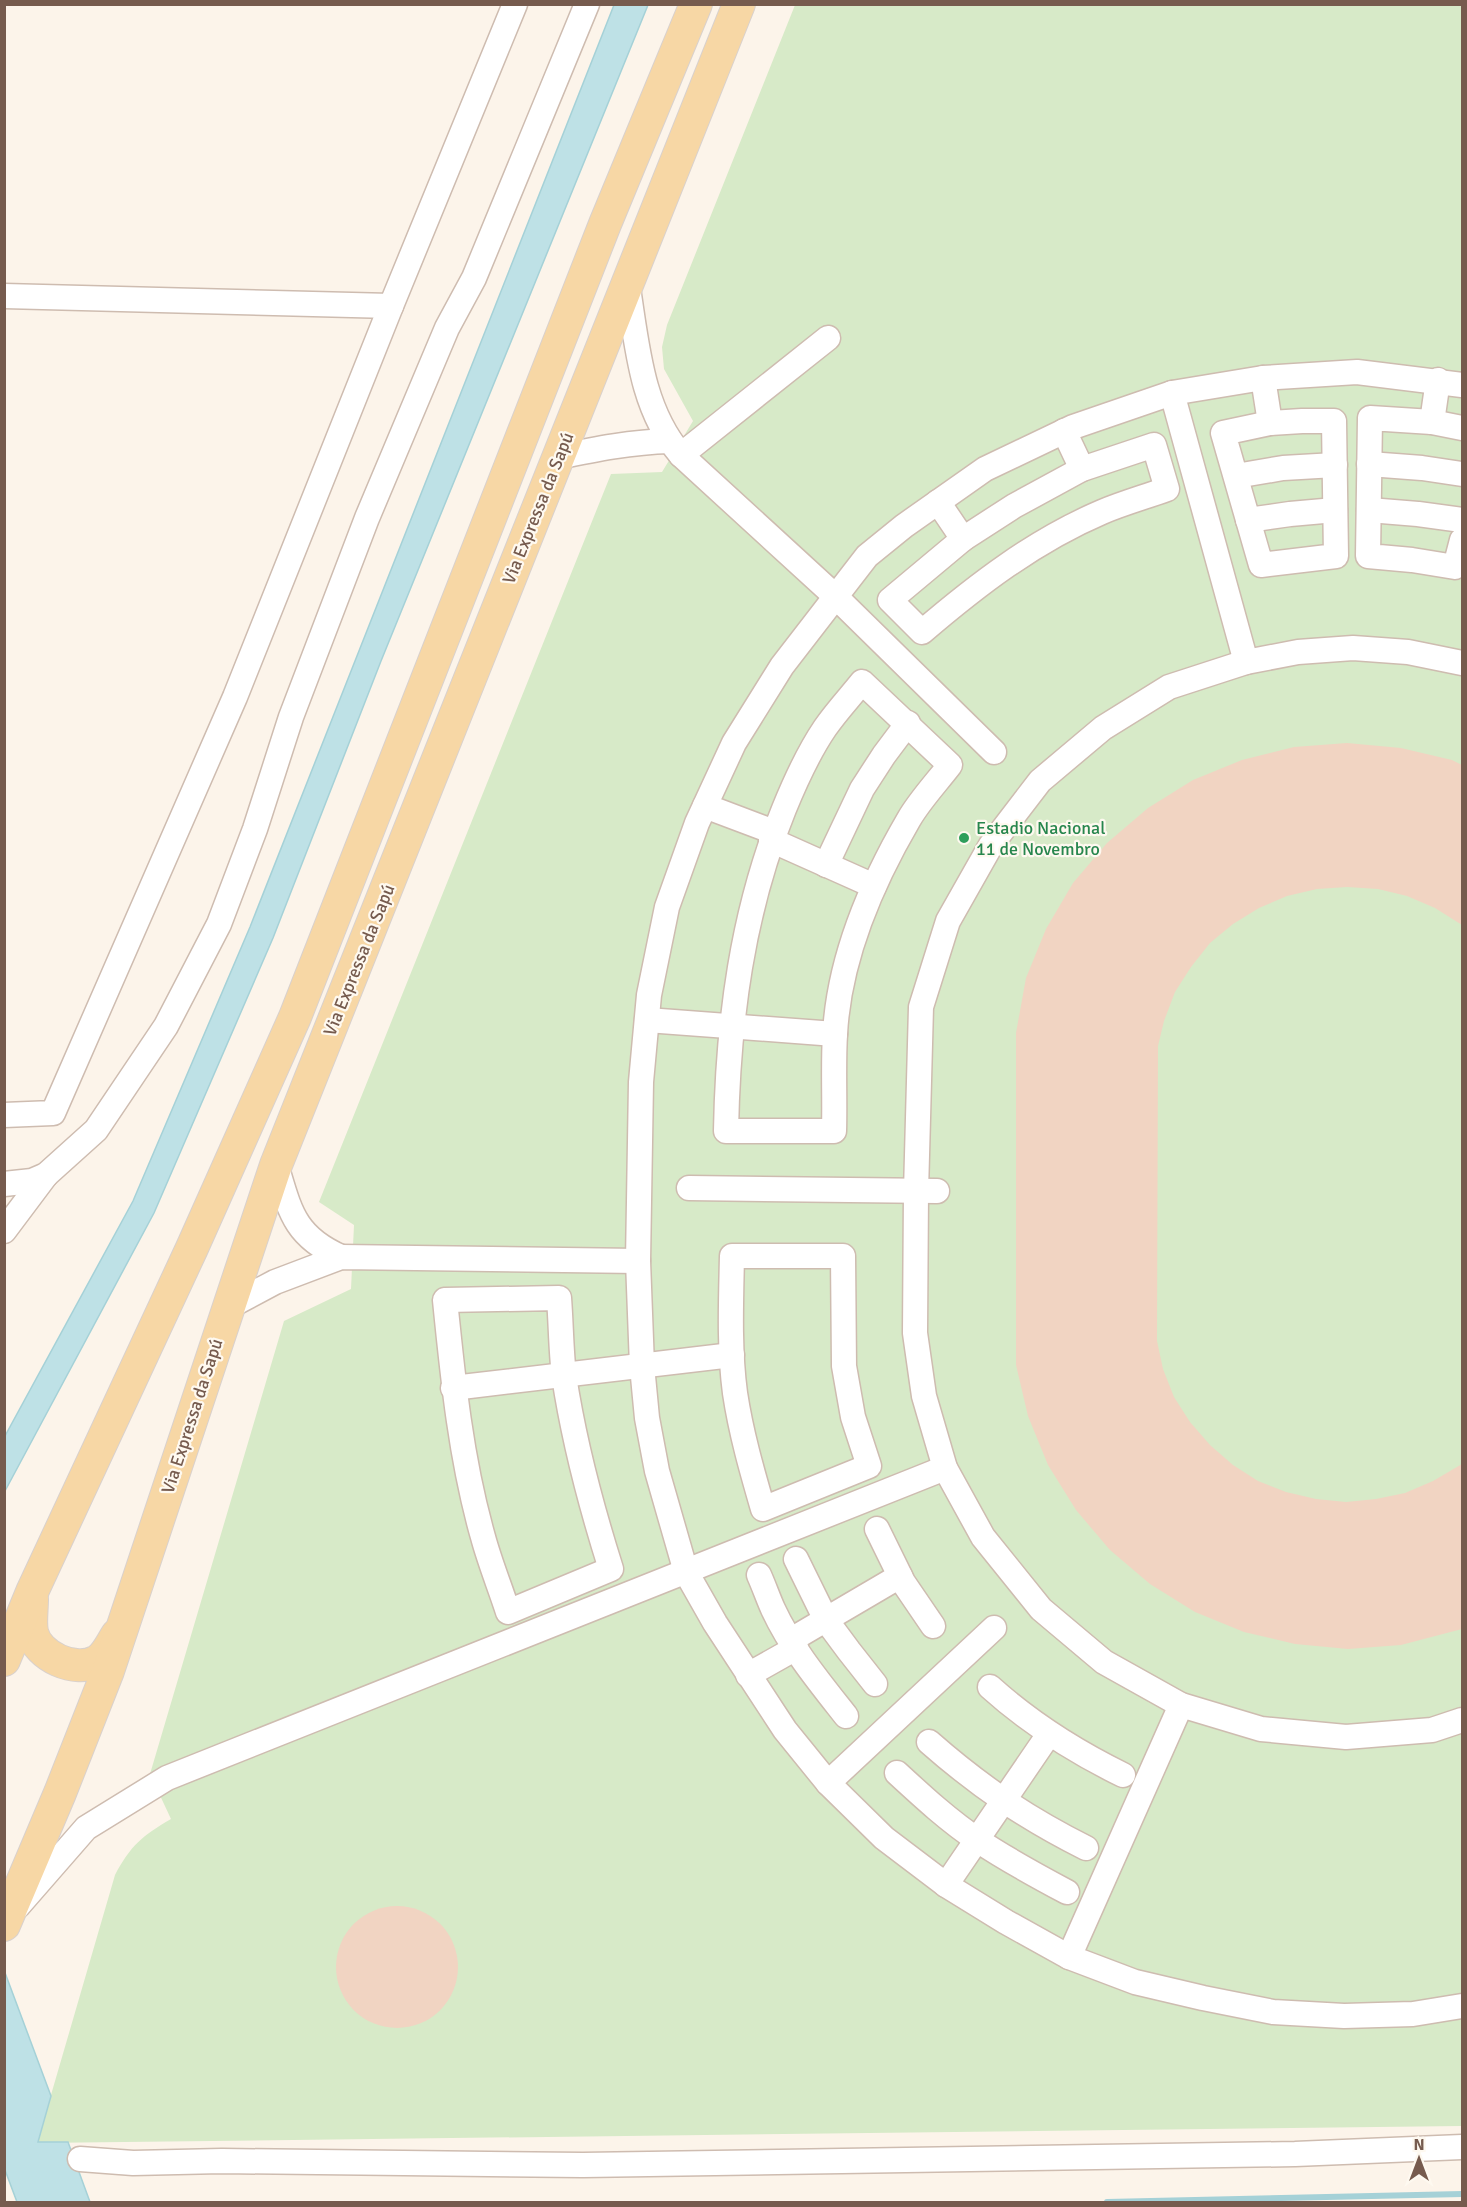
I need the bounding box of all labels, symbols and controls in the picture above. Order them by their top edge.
street label: Via Expressa da Sapú [498,429,578,587]
place label: Estadio Nacional 11 de Novembro [976,817,1106,860]
marker: Estadio Nacional 11 de Novembro [957,831,971,845]
street label: Via Expressa da Sapú [319,881,399,1039]
street label: Via Expressa da Sapú [157,1336,227,1496]
north arrow [1389,2129,1449,2189]
text: N [1413,2135,1425,2155]

